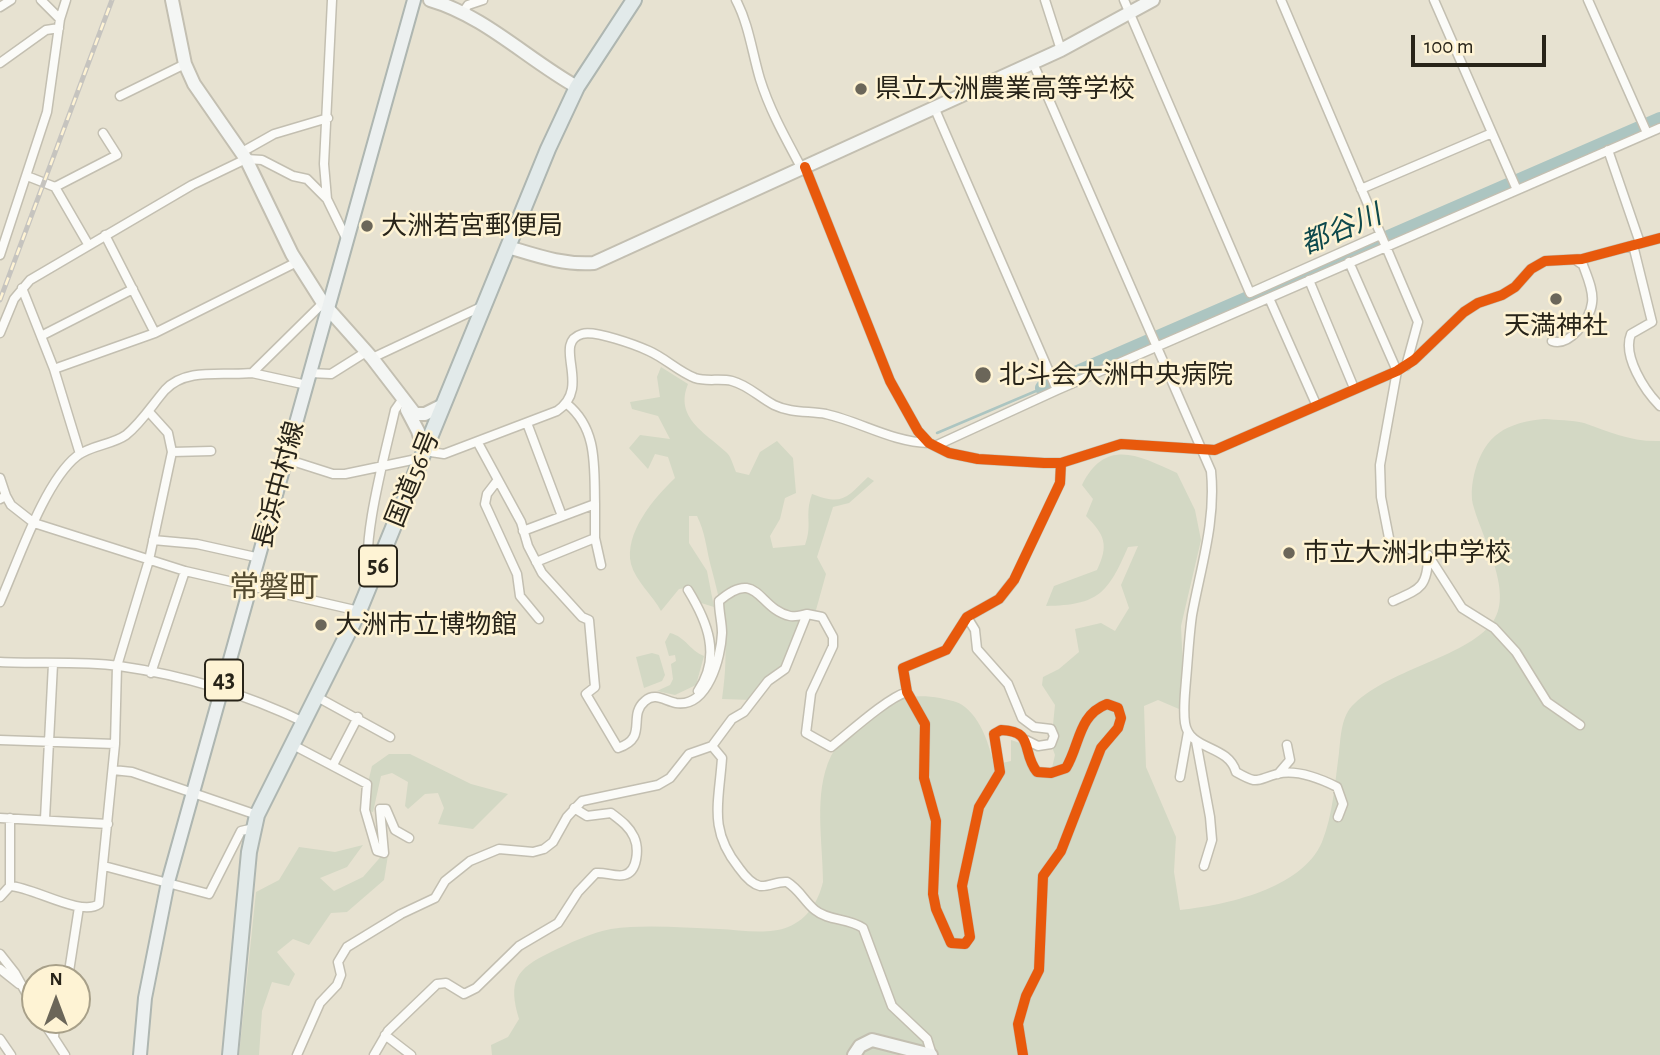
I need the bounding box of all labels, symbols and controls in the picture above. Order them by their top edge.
scale bar [1415,21,1550,65]
text: 100 m [1424,36,1474,57]
place label: 県立大洲農業高等学校 [875,73,1135,105]
marker: 県立大洲農業高等学校 [853,81,869,97]
water label: 都谷川 [1296,198,1386,262]
place label: 大洲若宮郵便局 [381,210,563,242]
marker: 大洲若宮郵便局 [359,218,375,234]
marker: 天満神社 [1548,291,1564,307]
place label: 天満神社 [1504,310,1608,342]
place label: 北斗会大洲中央病院 [999,359,1233,391]
marker: 北斗会大洲中央病院 [973,365,993,385]
street label: 長浜中村線 [247,418,311,552]
street label: 国道56号 [380,426,446,532]
place label: 市立大洲北中学校 [1303,537,1511,569]
marker: 市立大洲北中学校 [1281,545,1297,561]
road number: 56 [359,546,397,586]
district label: 常磐町 [229,570,319,606]
place label: 大洲市立博物館 [335,609,517,641]
marker: 大洲市立博物館 [313,617,329,633]
road number: 43 [205,660,243,700]
north arrow [21,964,91,1034]
text: N [49,970,63,989]

